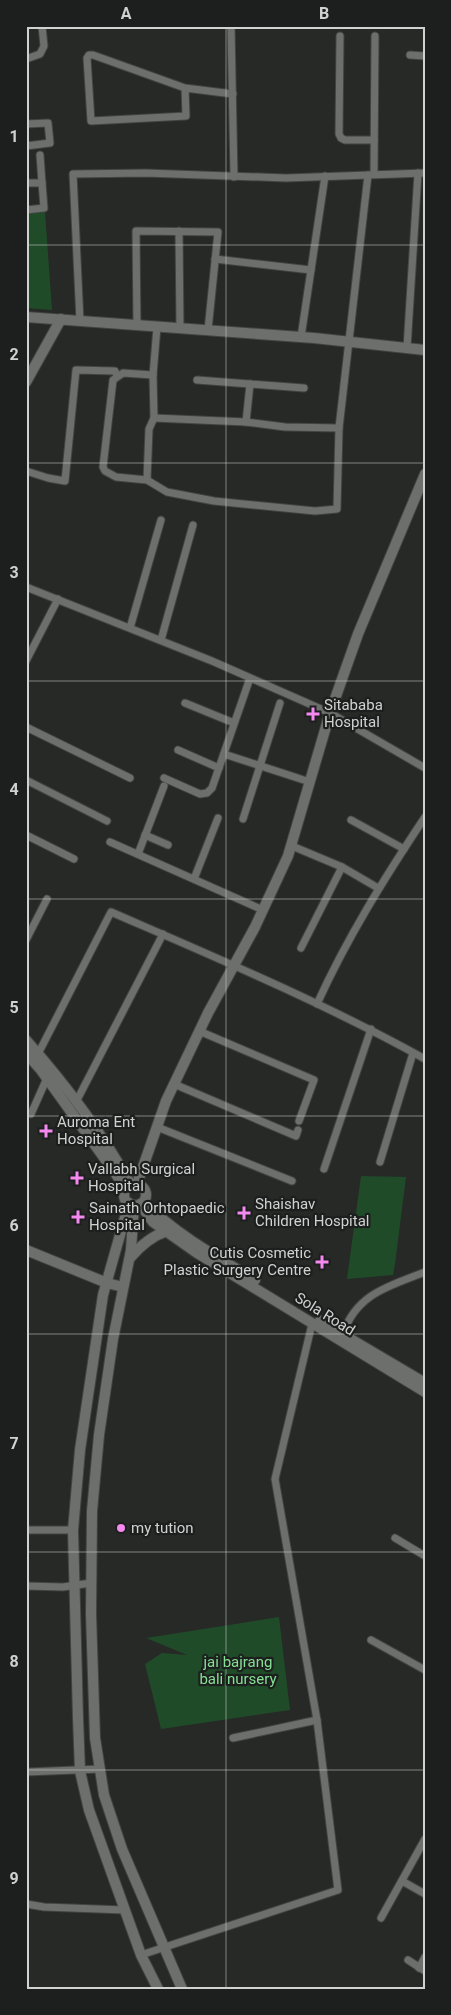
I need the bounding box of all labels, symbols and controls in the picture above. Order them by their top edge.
text: A [121,4,132,23]
text: B [319,4,329,23]
text: 1 [9,127,19,146]
text: 2 [9,345,19,364]
text: 3 [9,563,19,582]
place label: Sitababa Hospital [324,696,383,731]
marker: Sitababa Hospital [306,707,320,721]
text: 4 [9,780,19,799]
text: 5 [9,998,19,1017]
place label: Auroma Ent Hospital [57,1113,135,1148]
marker: Auroma Ent Hospital [39,1124,53,1138]
place label: Vallabh Surgical Hospital [88,1160,195,1195]
marker: Vallabh Surgical Hospital [70,1171,84,1185]
place label: Shaishav Children Hospital [255,1195,369,1230]
place label: Sainath Orhtopaedic Hospital [89,1199,225,1234]
marker: Shaishav Children Hospital [237,1206,251,1220]
marker: Sainath Orhtopaedic Hospital [71,1210,85,1224]
text: 6 [9,1216,19,1235]
place label: Cutis Cosmetic Plastic Surgery Centre [164,1244,311,1279]
marker: Cutis Cosmetic Plastic Surgery Centre [315,1255,329,1269]
street label: Sola Road [292,1289,358,1339]
text: 7 [9,1434,19,1453]
place label: my tution [131,1519,194,1537]
marker: my tution [115,1522,127,1534]
text: 8 [9,1652,19,1671]
park label: jai bajrang bali nursery [199,1653,277,1688]
text: 9 [9,1869,19,1888]

